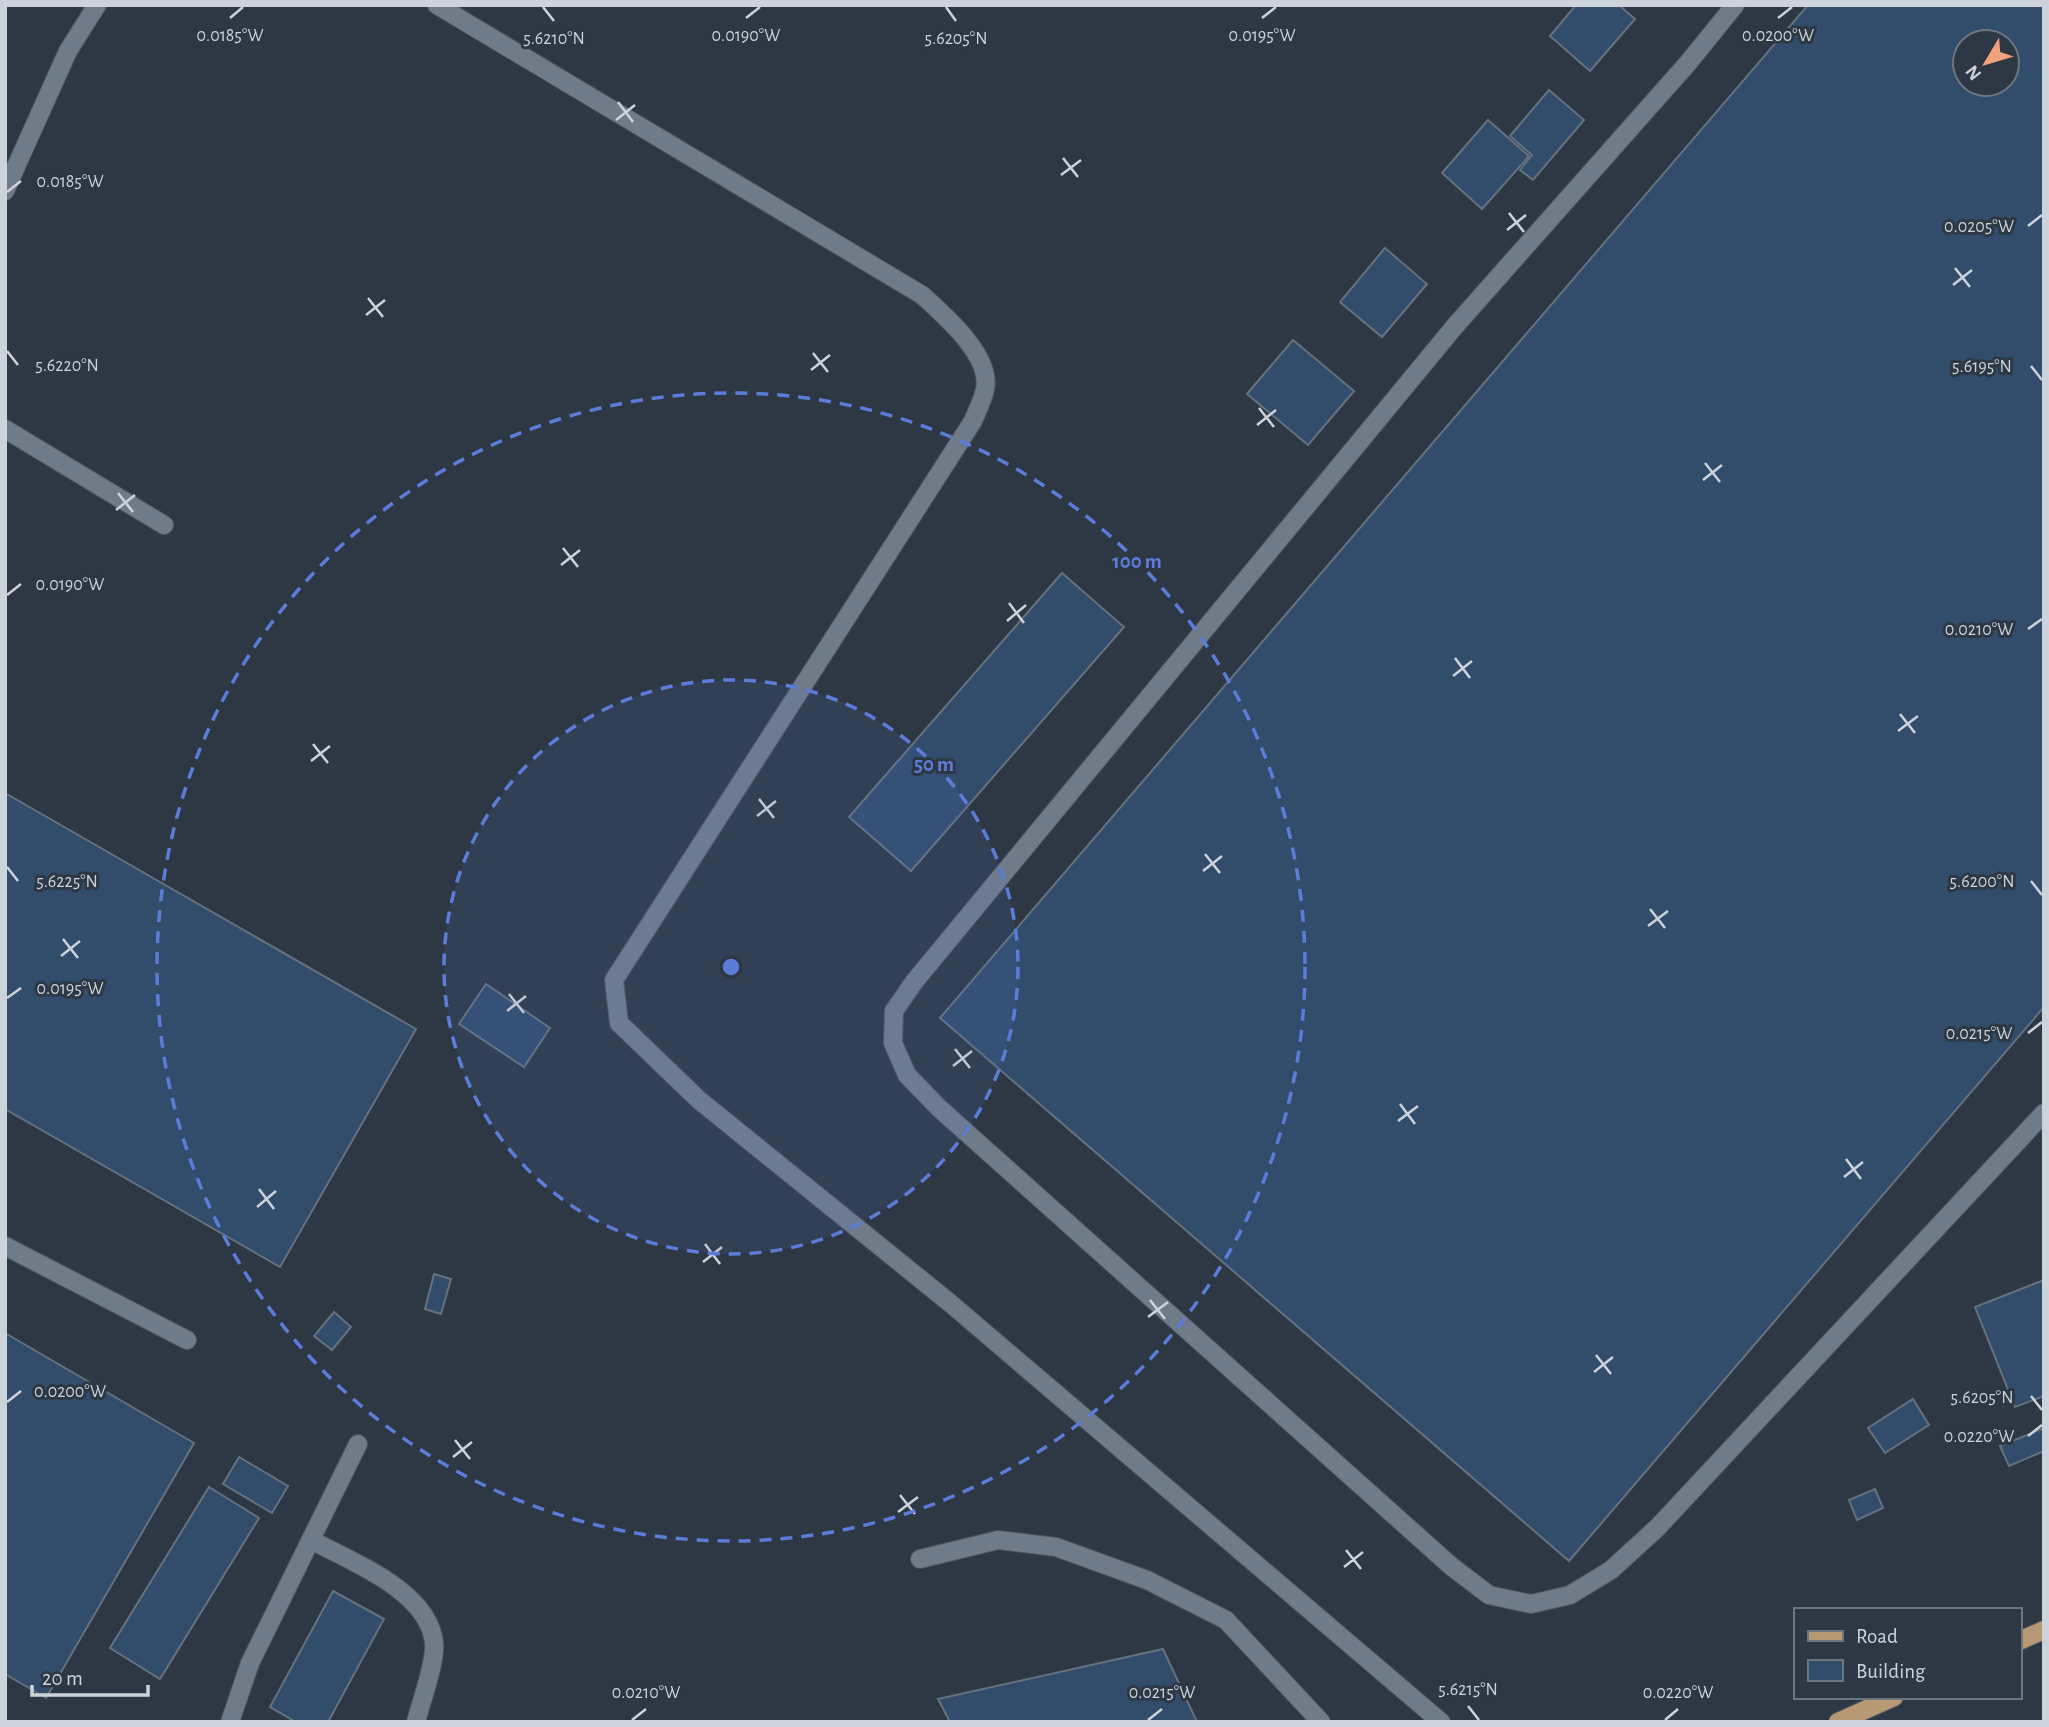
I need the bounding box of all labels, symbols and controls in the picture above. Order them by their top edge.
text: 0.0185°W [197,27,263,45]
text: 0.0190°W [712,27,780,45]
text: 0.0195°W [1229,27,1295,45]
text: 0.0200°W [1742,27,1814,45]
north arrow [1951,28,2021,98]
text: 5.6210°N [523,30,585,48]
text: 5.6205°N [925,30,987,48]
text: N [1962,61,1985,84]
text: 0.0185°W [37,173,103,191]
text: 0.0205°W [1944,218,2014,236]
text: 5.6220°N [35,357,99,375]
text: 5.6195°N [1952,358,2012,376]
text: 100 m [1112,551,1162,572]
text: 0.0190°W [36,576,104,594]
text: 0.0210°W [1945,621,2013,639]
text: 50 m [914,754,954,775]
text: 5.6225°N [36,873,98,891]
text: 5.6200°N [1950,873,2014,891]
centre of rings [719,955,743,979]
text: 0.0195°W [37,980,103,998]
text: 0.0215°W [1946,1025,2012,1043]
text: 0.0200°W [34,1383,106,1401]
text: 5.6205°N [1951,1389,2013,1407]
text: 0.0220°W [1944,1428,2014,1446]
legend [1794,1608,2021,1699]
text: Road [1856,1626,1898,1647]
scale bar [32,1654,147,1698]
text: Building [1856,1661,1926,1682]
text: 20 m [42,1668,83,1689]
text: 5.6215°N [1438,1681,1498,1699]
text: 0.0210°W [612,1684,680,1702]
text: 0.0215°W [1129,1684,1195,1702]
text: 0.0220°W [1643,1684,1713,1702]

